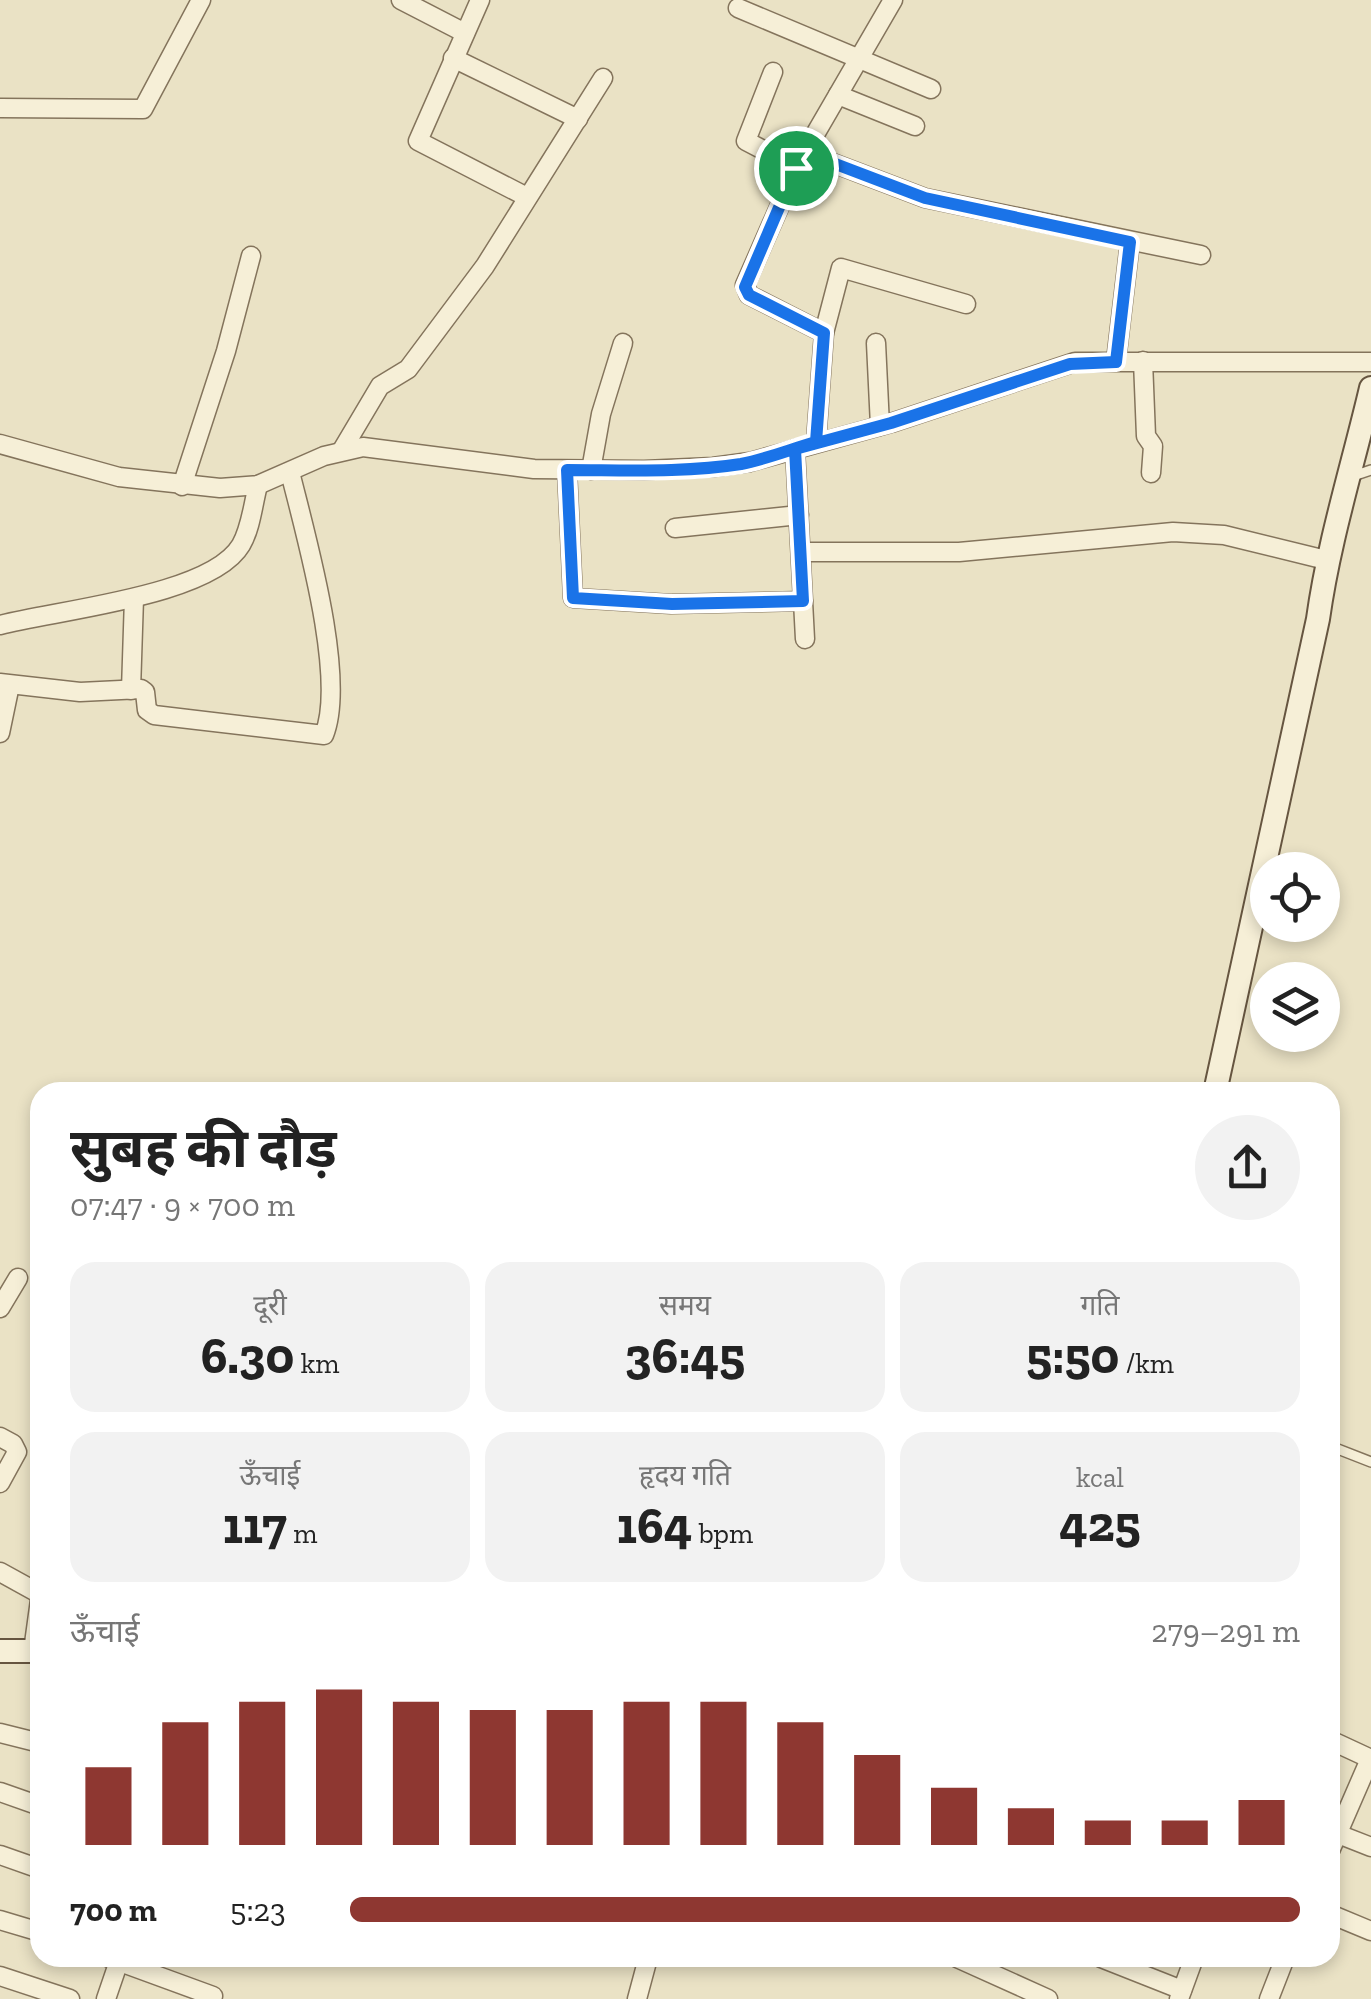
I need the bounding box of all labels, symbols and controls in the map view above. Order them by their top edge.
pin [754,126,839,211]
icon: arrive [769,141,824,196]
map controls [1250,852,1340,1052]
button: locate [1250,852,1340,942]
button: layers [1250,962,1340,1052]
text: सुबह की दौड़ [70,1115,337,1181]
button: share [1195,1115,1300,1220]
text: 07:47 · 9 × 700 m [70,1186,295,1224]
text: दूरी [253,1289,287,1322]
text: समय [659,1289,711,1322]
text: गति [1081,1289,1119,1322]
text: 6.30 [201,1326,294,1386]
text: 36:45 [625,1326,745,1386]
text: 5:50 [1026,1326,1119,1386]
text: km [294,1347,339,1380]
text: /km [1119,1347,1174,1380]
text: ऊँचाई [240,1459,300,1492]
text: हृदय गति [639,1459,731,1492]
text: kcal [1076,1461,1124,1494]
text: 425 [1059,1494,1141,1554]
text: 117 [223,1496,287,1556]
text: 164 [617,1496,692,1556]
text: m [287,1517,317,1550]
text: bpm [692,1517,753,1550]
text: ऊँचाई [70,1612,139,1650]
text: 279–291 m [1151,1612,1300,1650]
text: 700 m [70,1891,157,1929]
text: 5:23 [230,1891,286,1929]

